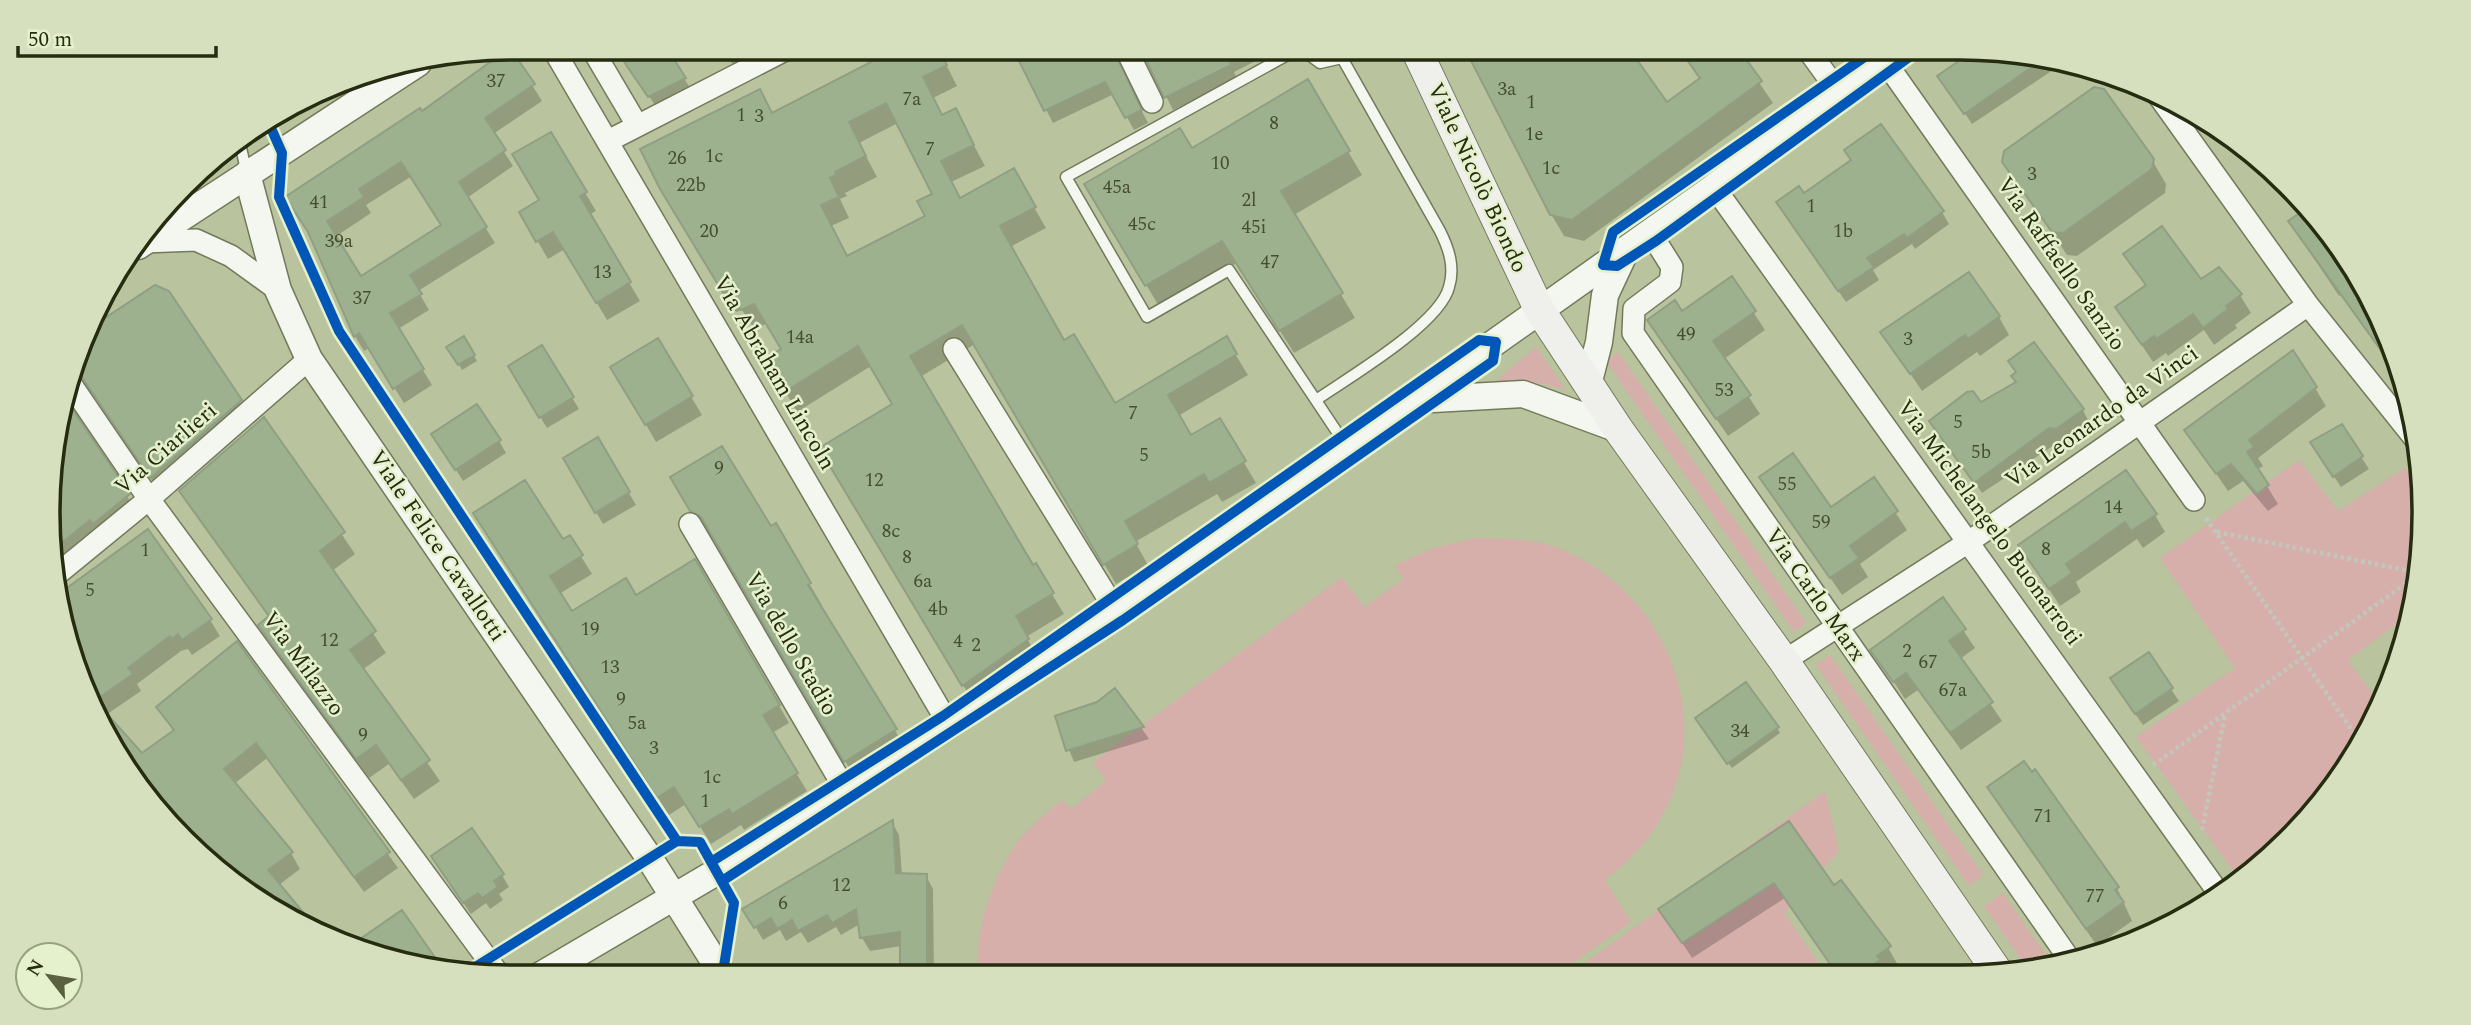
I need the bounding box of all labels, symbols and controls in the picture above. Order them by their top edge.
scale bar [18,14,215,58]
text: 50 m [28,24,72,56]
house number: 37 [486,67,506,96]
house number: 3a [1498,75,1517,104]
street label: Viale Nicolò Biondo [1418,77,1536,279]
house number: 7a [903,85,922,114]
house number: 1 [1526,88,1536,117]
house number: 1 [736,101,746,130]
house number: 3 [754,102,764,131]
house number: 8 [1269,109,1279,138]
house number: 1e [1525,120,1543,149]
house number: 7 [925,135,935,164]
house number: 1c [705,142,723,171]
house number: 26 [667,144,687,173]
house number: 10 [1210,149,1230,178]
house number: 1c [1542,154,1560,183]
house number: 3 [2027,160,2037,189]
street label: Via Raffaello Sanzio [1988,170,2134,358]
house number: 22b [676,171,706,200]
house number: 45a [1103,173,1132,202]
house number: 2l [1241,186,1257,215]
house number: 41 [309,188,329,217]
house number: 1 [1806,192,1816,221]
house number: 45c [1128,210,1156,239]
house number: 45i [1242,213,1266,242]
house number: 20 [699,217,719,246]
house number: 1b [1833,217,1853,246]
house number: 39a [325,227,354,256]
house number: 47 [1260,248,1280,277]
house number: 13 [592,258,612,287]
street label: Via Abraham Lincoln [704,269,844,477]
house number: 37 [352,284,372,313]
house number: 49 [1676,320,1696,349]
house number: 14a [786,323,815,352]
house number: 3 [1903,325,1913,354]
street label: Via Leonardo da Vinci [1998,337,2206,497]
house number: 53 [1714,376,1734,405]
street label: Via Michelangelo Buonarroti [1888,393,2090,653]
street label: Via Ciarlieri [107,394,225,504]
house number: 7 [1128,399,1138,428]
house number: 5 [1953,408,1963,437]
house number: 5b [1971,438,1991,467]
house number: 5 [1139,441,1149,470]
street label: Viale Felice Cavallotti [360,443,514,649]
house number: 9 [714,454,724,483]
house number: 12 [864,466,884,495]
house number: 55 [1777,470,1797,499]
house number: 14 [2103,493,2123,522]
house number: 59 [1811,508,1831,537]
house number: 8c [882,517,900,546]
street label: Via Carlo Marx [1756,521,1874,669]
house number: 8 [2041,535,2051,564]
house number: 1 [140,536,150,565]
house number: 8 [902,543,912,572]
street label: Via dello Stadio [736,565,846,723]
house number: 6a [914,567,933,596]
house number: 5 [85,576,95,605]
house number: 4b [928,595,948,624]
street label: Via Milazzo [253,604,353,724]
house number: 19 [580,615,600,644]
house number: 12 [319,626,339,655]
house number: 4 [953,627,963,656]
house number: 2 [971,631,981,660]
house number: 2 [1902,637,1912,666]
house number: 67 [1918,648,1938,677]
house number: 13 [600,653,620,682]
house number: 67a [1939,676,1968,705]
house number: 9 [616,685,626,714]
house number: 5a [628,709,647,738]
house number: 34 [1730,717,1750,746]
house number: 9 [358,721,368,750]
house number: 3 [649,734,659,763]
house number: 1c [703,763,721,792]
house number: 1 [700,787,710,816]
house number: 71 [2033,802,2053,831]
house number: 12 [831,871,851,900]
house number: 77 [2085,882,2105,911]
house number: 6 [778,889,788,918]
north arrow [14,941,84,1011]
text: N [19,954,52,982]

